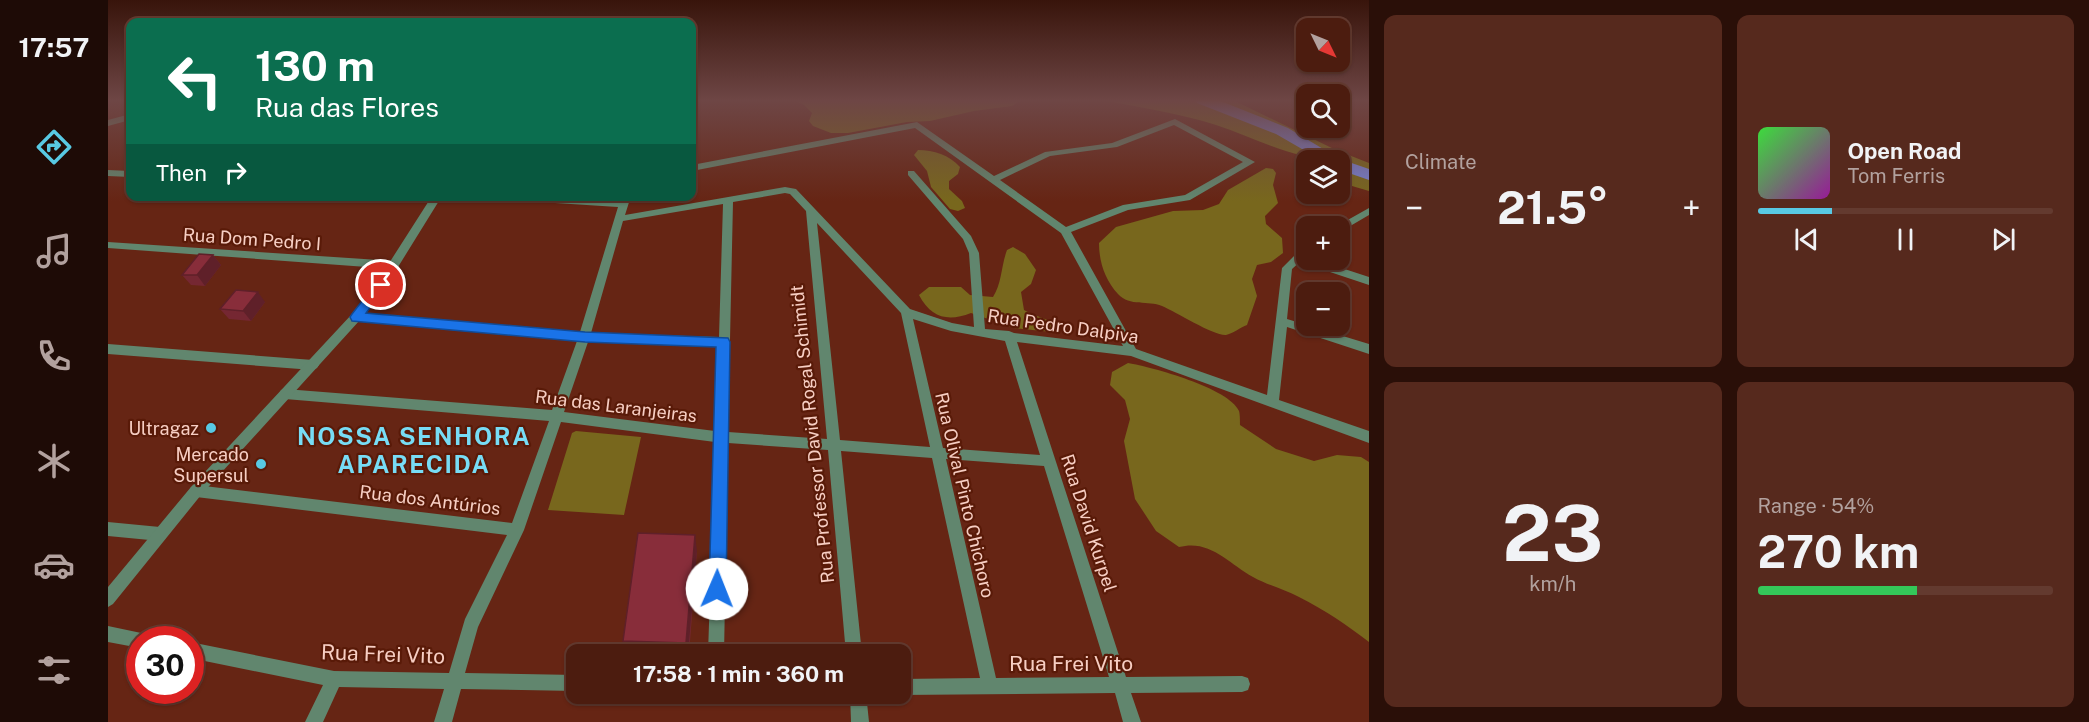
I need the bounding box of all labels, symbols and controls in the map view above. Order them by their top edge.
north arrow [1296,18,1350,72]
map controls [1296,18,1350,336]
text: 17:57 [19,31,89,63]
text: 130 m [255,41,375,90]
icon: left [156,42,234,120]
button: search [1296,84,1350,138]
text: Rua das Flores [255,91,439,123]
icon: directions [33,126,75,168]
text: Open Road [1848,138,1961,164]
button: layers [1296,150,1350,204]
text: Climate [1405,150,1477,174]
icon: right [219,156,252,189]
text: Then [156,160,207,186]
text: Tom Ferris [1848,164,1945,188]
text: 21.5° [1497,181,1609,234]
text: − [1405,189,1423,227]
text: + [1682,189,1700,227]
button: + [1296,216,1350,270]
icon: previous [1790,223,1823,256]
icon: pause [1889,223,1922,256]
icon: next [1987,223,2020,256]
street label: Rua Dom Pedro I [182,224,322,254]
icon: music [33,230,75,272]
pin [355,259,406,310]
icon: arrive [364,268,397,301]
button: − [1296,282,1350,336]
street label: Rua Professor David Rogal Schimidt [786,284,838,584]
street label: Rua Pedro Dalpiva [986,305,1140,347]
icon: phone [33,335,75,377]
street label: Rua das Laranjeiras [534,386,698,426]
street label: Rua Olival Pinto Chichoro [931,390,999,600]
place label: Ultragaz [128,418,199,439]
marker: Ultragaz [204,421,218,435]
district label: NOSSA SENHORA APARECIDA [297,422,531,478]
icon: climate [33,440,75,482]
place label: Mercado Supersul [173,444,249,486]
street label: Rua David Kurpel [1057,452,1121,594]
marker: Mercado Supersul [254,457,268,471]
street label: Rua dos Antúrios [358,481,502,519]
text: 23 [1502,487,1603,579]
text: Range · 54% [1758,494,1874,518]
text: 270 km [1758,525,1919,578]
icon: car [33,544,75,586]
position arrow [685,557,749,621]
text: km/h [1529,572,1576,596]
speed limit sign: 30 [126,626,204,704]
street label: Rua Frei Vito [320,639,446,669]
icon: filters [33,649,75,691]
street label: Rua Frei Vito [1009,651,1133,676]
text: 17:58 · 1 min · 360 m [633,661,844,687]

